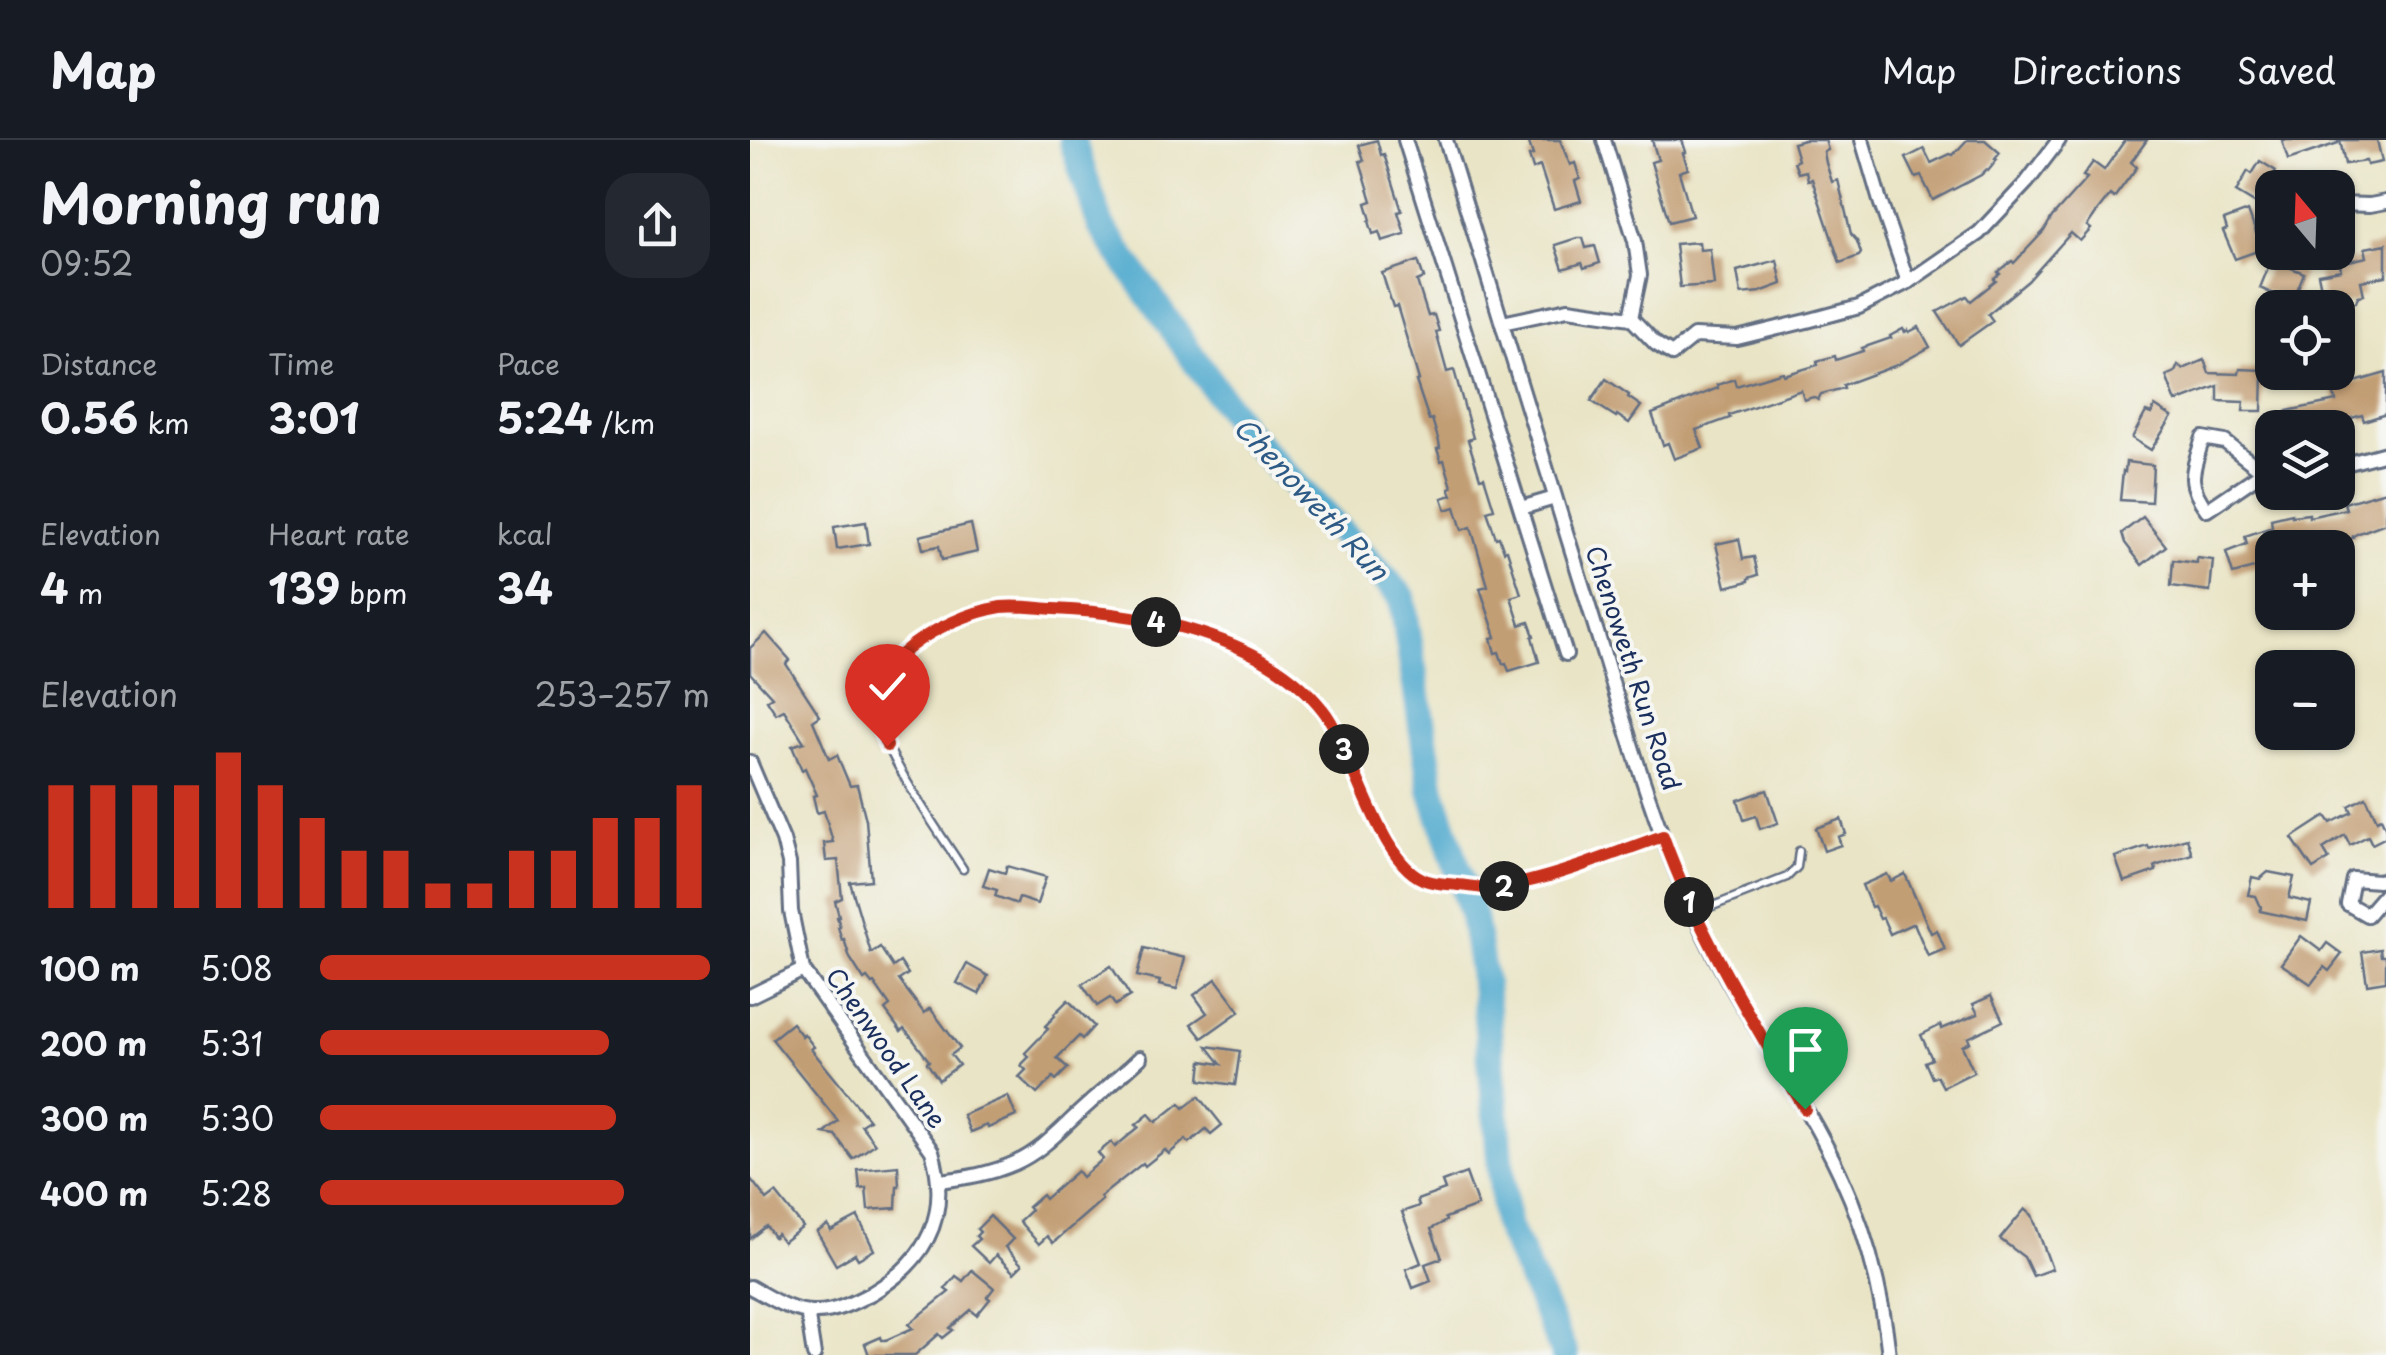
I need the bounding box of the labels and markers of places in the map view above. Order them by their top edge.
pin: 4 [1131,597,1181,647]
pin [845,644,930,747]
pin: 3 [1319,724,1369,774]
pin: 2 [1479,861,1529,911]
pin: 1 [1664,877,1714,927]
pin [1763,1007,1848,1110]

